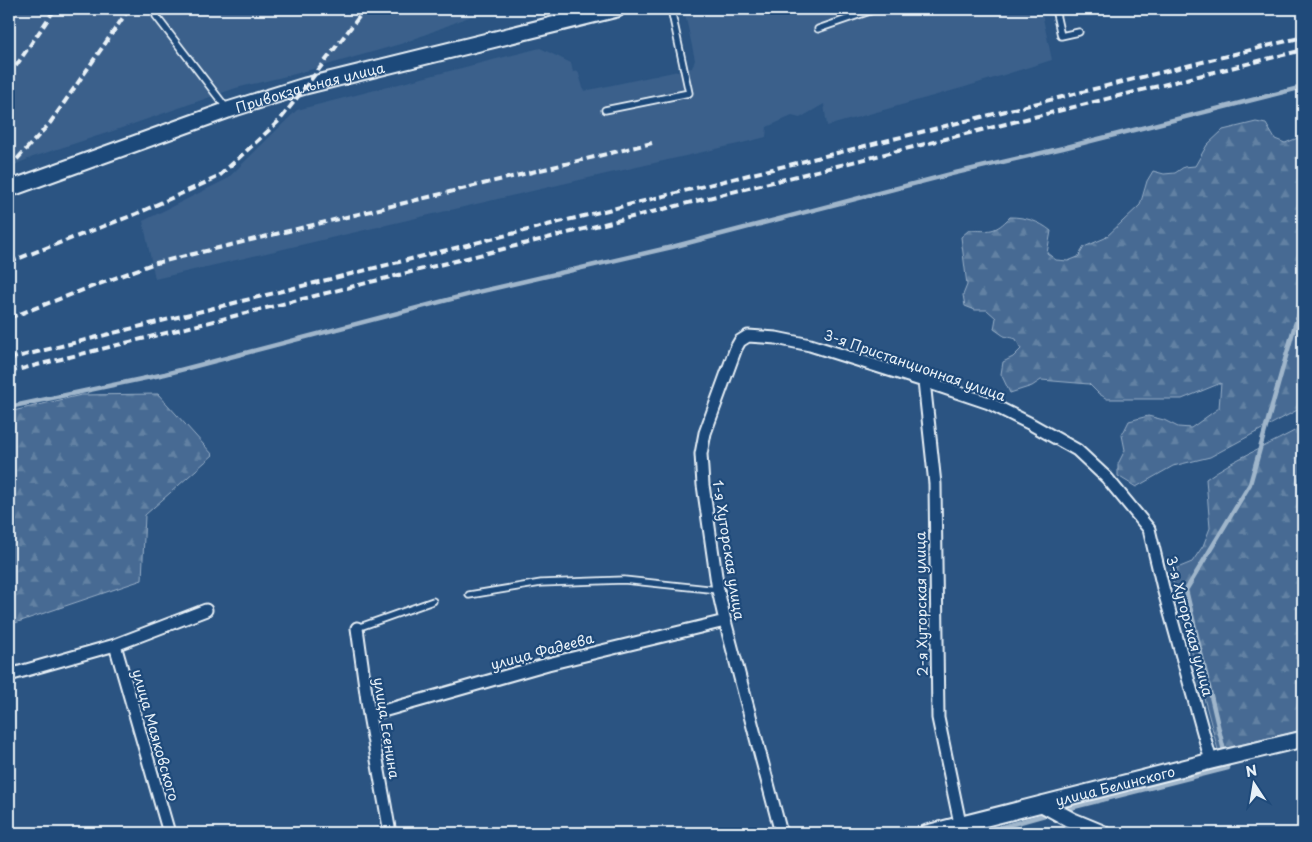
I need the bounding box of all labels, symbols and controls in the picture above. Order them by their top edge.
street label: Привокзальная улица [233,56,387,118]
street label: 3-я Пристанционная улица [821,324,1009,406]
street label: 1-я Хуторская улица [708,479,750,622]
street label: 2-я Хуторская улица [909,531,933,677]
street label: 3-я Хуторская улица [1161,554,1219,699]
street label: улица Фадеева [488,627,596,675]
street label: улица Маяковского [127,667,185,804]
street label: улица Есенина [369,676,405,780]
text: N [1244,759,1259,782]
street label: улица Белинского [1053,760,1177,811]
north arrow [1230,760,1280,810]

